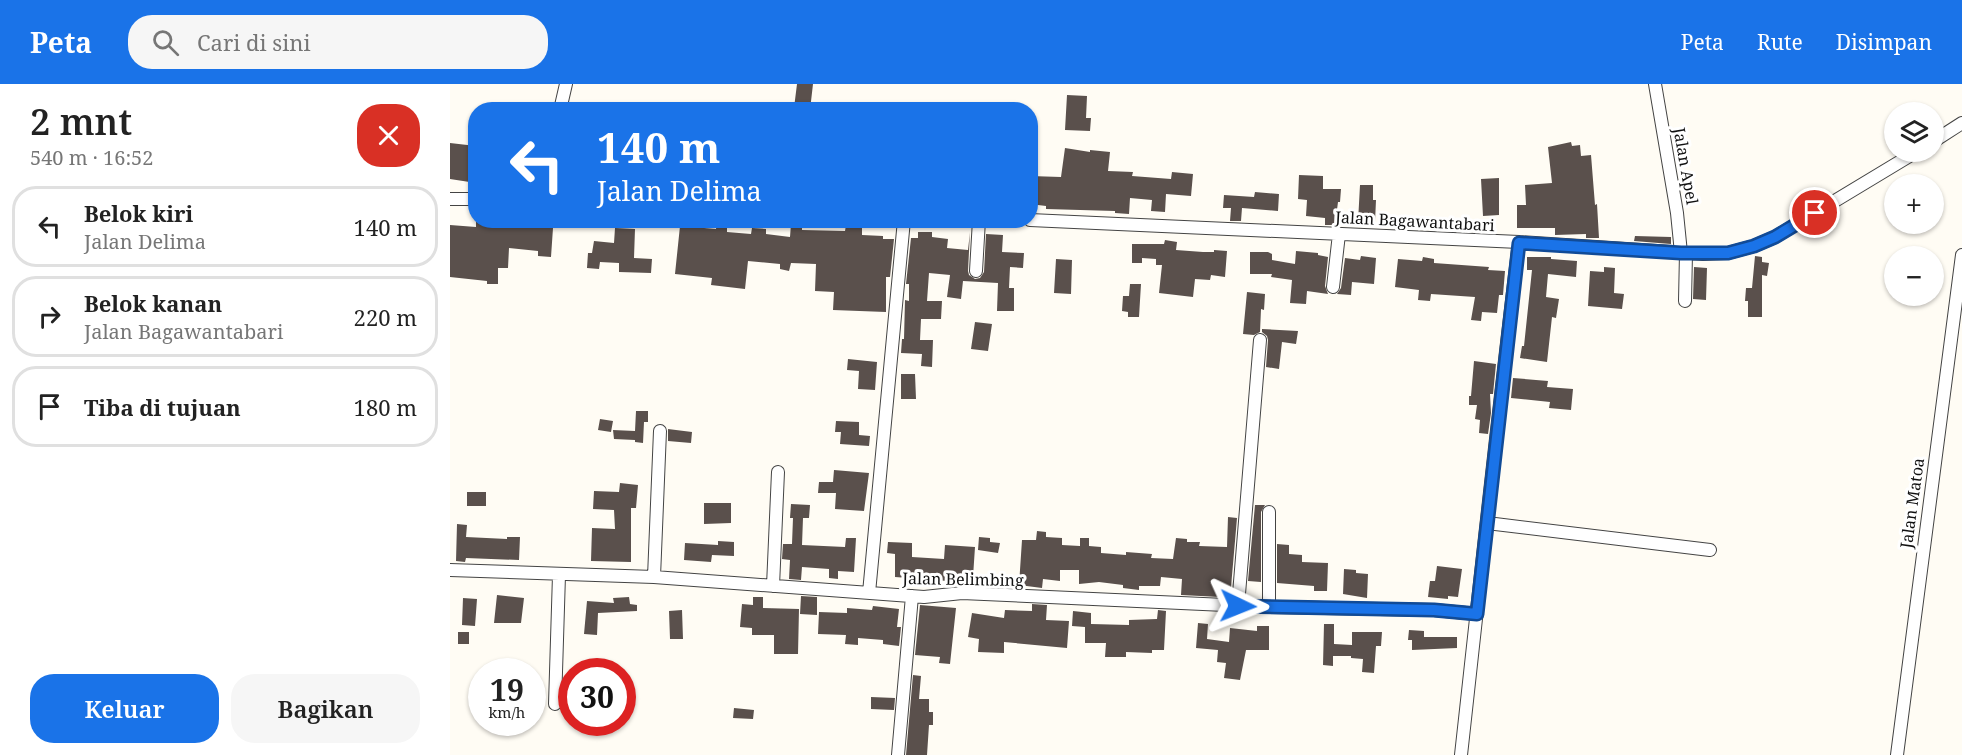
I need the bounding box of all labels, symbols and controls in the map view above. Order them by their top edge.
search box [128,15,548,69]
text: Peta [30,23,92,61]
icon: search [149,26,182,59]
text: Cari di sini [197,27,311,57]
text: Peta [1681,28,1724,56]
text: Rute [1757,28,1803,56]
text: Disimpan [1836,28,1932,56]
text: 2 mnt [30,97,132,146]
map controls [1884,102,1944,306]
button: layers [1884,102,1944,162]
button: close [357,104,420,167]
text: 140 m [597,118,721,175]
street label: Jalan Apel [1668,125,1704,206]
icon: left [498,126,576,204]
text: 540 m · 16:52 [30,144,153,171]
text: Jalan Delima [597,172,762,209]
button: + [1884,174,1944,234]
pin [1789,187,1840,238]
icon: arrive [1798,196,1831,229]
text: Belok kiri [84,198,193,228]
street label: Jalan Bagawantabari [1334,206,1495,236]
icon: left [33,210,66,243]
text: 140 m [354,212,417,242]
text: Jalan Delima [84,228,206,255]
button: − [1884,246,1944,306]
text: Belok kanan [84,288,222,318]
icon: right [33,300,66,333]
text: 220 m [354,302,417,332]
text: Jalan Bagawantabari [84,318,283,345]
icon: arrive [33,390,66,423]
text: Tiba di tujuan [84,392,241,422]
text: 180 m [354,392,417,422]
street label: Jalan Matoa [1895,456,1929,551]
street label: Jalan Belimbing [901,567,1024,591]
position arrow [1206,574,1270,638]
speed limit sign: 30 [558,658,636,736]
text: 19 [490,669,524,710]
button: Keluar [30,674,219,743]
button: Bagikan [231,674,420,743]
text: km/h [489,702,525,722]

